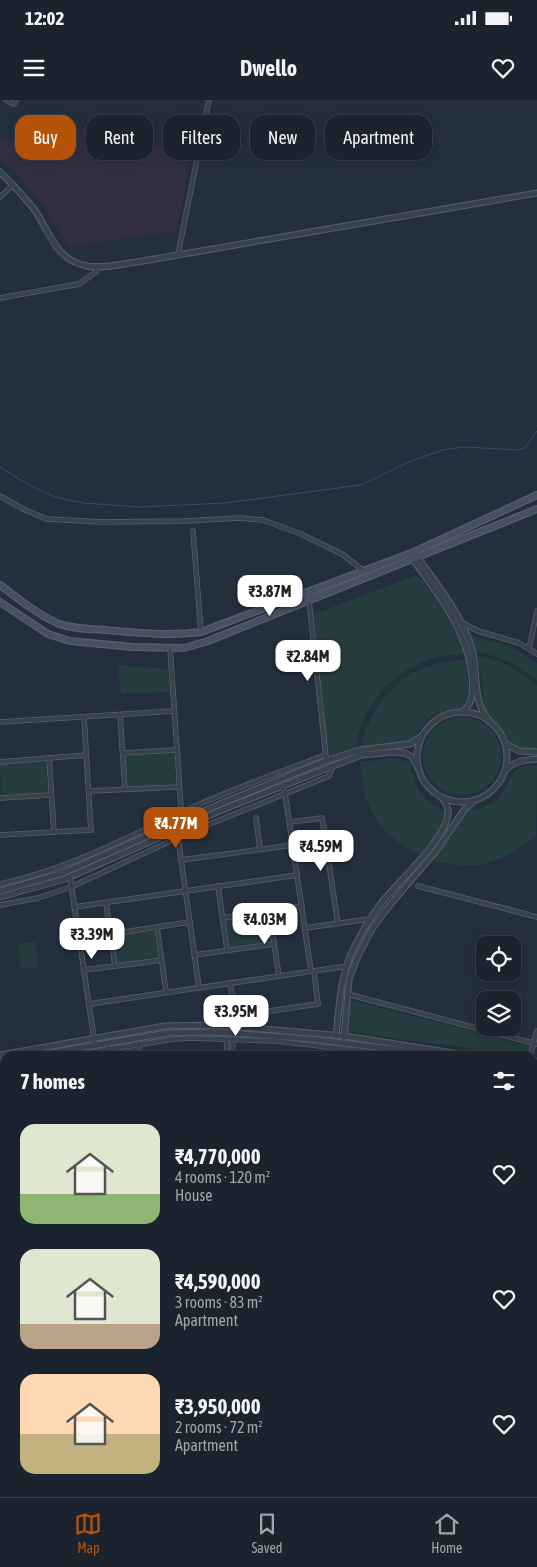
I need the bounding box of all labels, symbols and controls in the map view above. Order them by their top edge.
text: 12:02 [25,7,64,29]
icon: menu [20,54,48,82]
icon: heart [489,54,517,82]
text: Dwello [240,55,297,81]
chip: Buy [15,115,76,160]
chip: Rent [86,115,153,160]
chip: Filters [163,115,240,160]
chip: New [250,115,315,160]
chip: Apartment [325,115,432,160]
pin: ₹3.87M [229,574,311,617]
text: ₹3.87M [248,582,292,600]
pin: ₹2.84M [267,640,349,682]
text: ₹2.84M [286,647,330,665]
pin: ₹4.77M [135,806,217,849]
text: ₹4.77M [154,814,198,832]
pin: ₹4.59M [280,830,362,872]
text: ₹4.59M [299,837,343,855]
pin: ₹4.03M [224,902,306,945]
text: ₹4.03M [243,910,287,928]
pin: ₹3.39M [51,918,133,960]
text: ₹3.39M [70,925,114,943]
map controls [476,936,521,1036]
button: locate [476,936,521,981]
button: layers [476,991,521,1036]
pin: ₹3.95M [195,994,277,1037]
text: ₹3.95M [214,1002,258,1020]
icon: filters [490,1067,518,1095]
text: 7 homes [20,1069,85,1093]
icon: home [60,1144,120,1204]
text: ₹4,770,000 [175,1144,261,1168]
icon: heart [490,1160,518,1188]
text: 4 rooms · 120 m² [175,1168,270,1186]
text: House [175,1186,212,1204]
icon: home [60,1269,120,1329]
text: ₹4,590,000 [175,1269,261,1293]
icon: heart [490,1285,518,1313]
text: 3 rooms · 83 m² [175,1293,263,1311]
text: Apartment [175,1311,238,1329]
icon: home [60,1394,120,1454]
text: ₹3,950,000 [175,1394,261,1418]
icon: heart [490,1410,518,1438]
text: 2 rooms · 72 m² [175,1418,263,1436]
text: Apartment [175,1436,238,1454]
tab: Map [74,1510,102,1556]
tab: Saved [251,1510,282,1556]
tab: Home [431,1510,462,1556]

